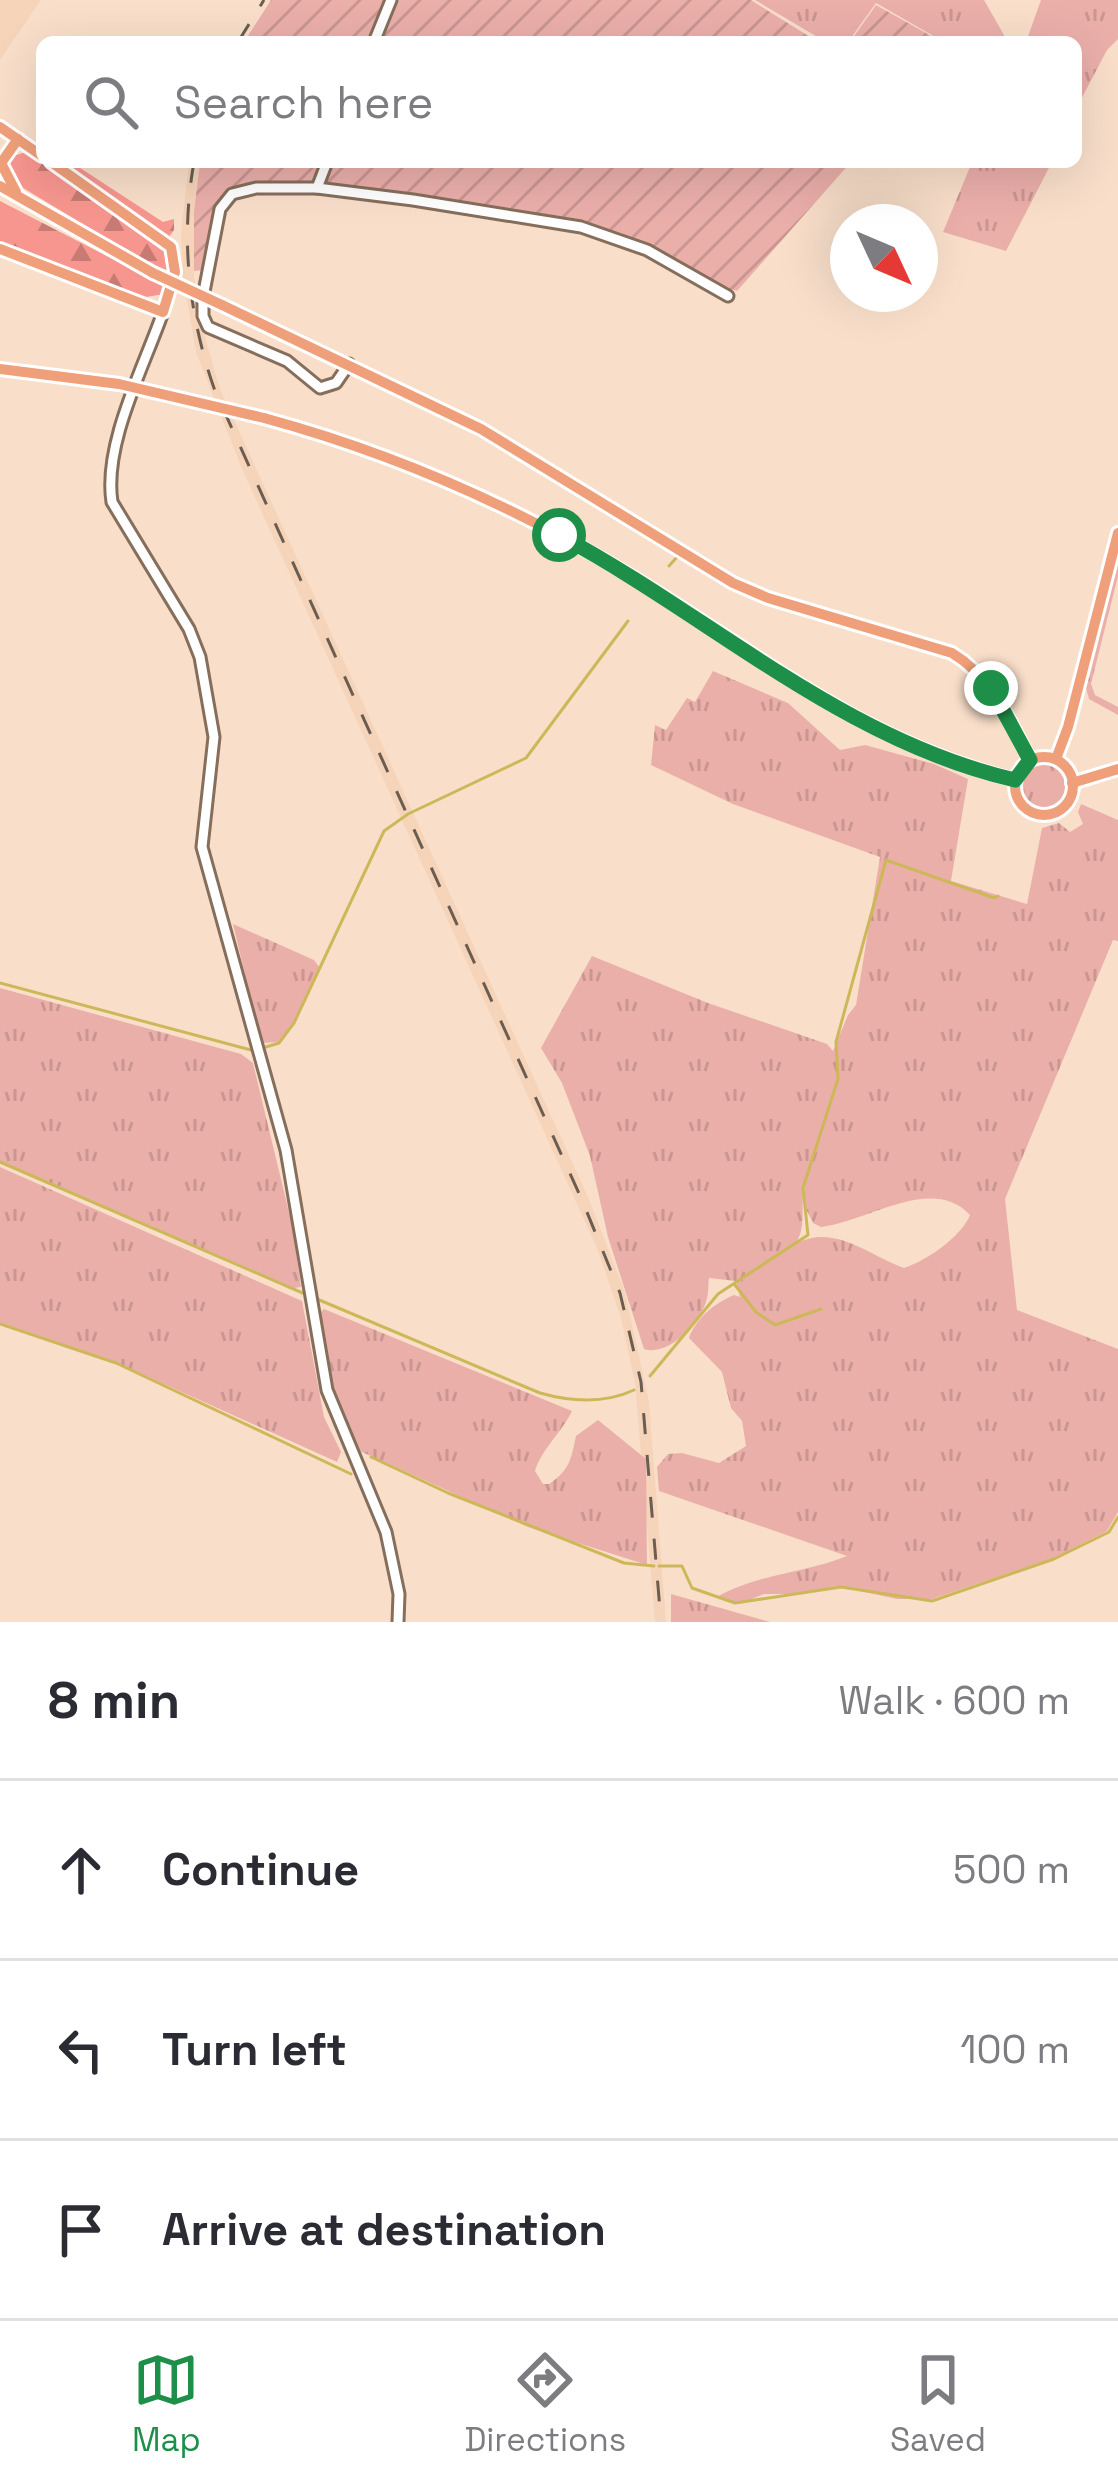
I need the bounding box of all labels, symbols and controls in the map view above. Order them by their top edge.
search box [36,36,1082,168]
icon: search [78,69,144,135]
text: Search here [174,74,433,131]
north arrow [830,204,938,312]
route start [532,508,586,562]
route end [964,661,1018,715]
text: 8 min [48,1668,180,1733]
text: Walk · 600 m [839,1676,1070,1725]
icon: ahead [48,1837,114,1903]
text: Continue [162,1841,359,1898]
text: 500 m [953,1845,1070,1894]
icon: left [48,2017,114,2083]
text: Turn left [162,2021,347,2078]
text: 100 m [960,2025,1070,2074]
icon: arrive [48,2197,114,2263]
text: Arrive at destination [162,2201,606,2258]
tab: Map [132,2347,201,2461]
tab: Directions [464,2347,626,2461]
tab: Saved [890,2347,986,2461]

